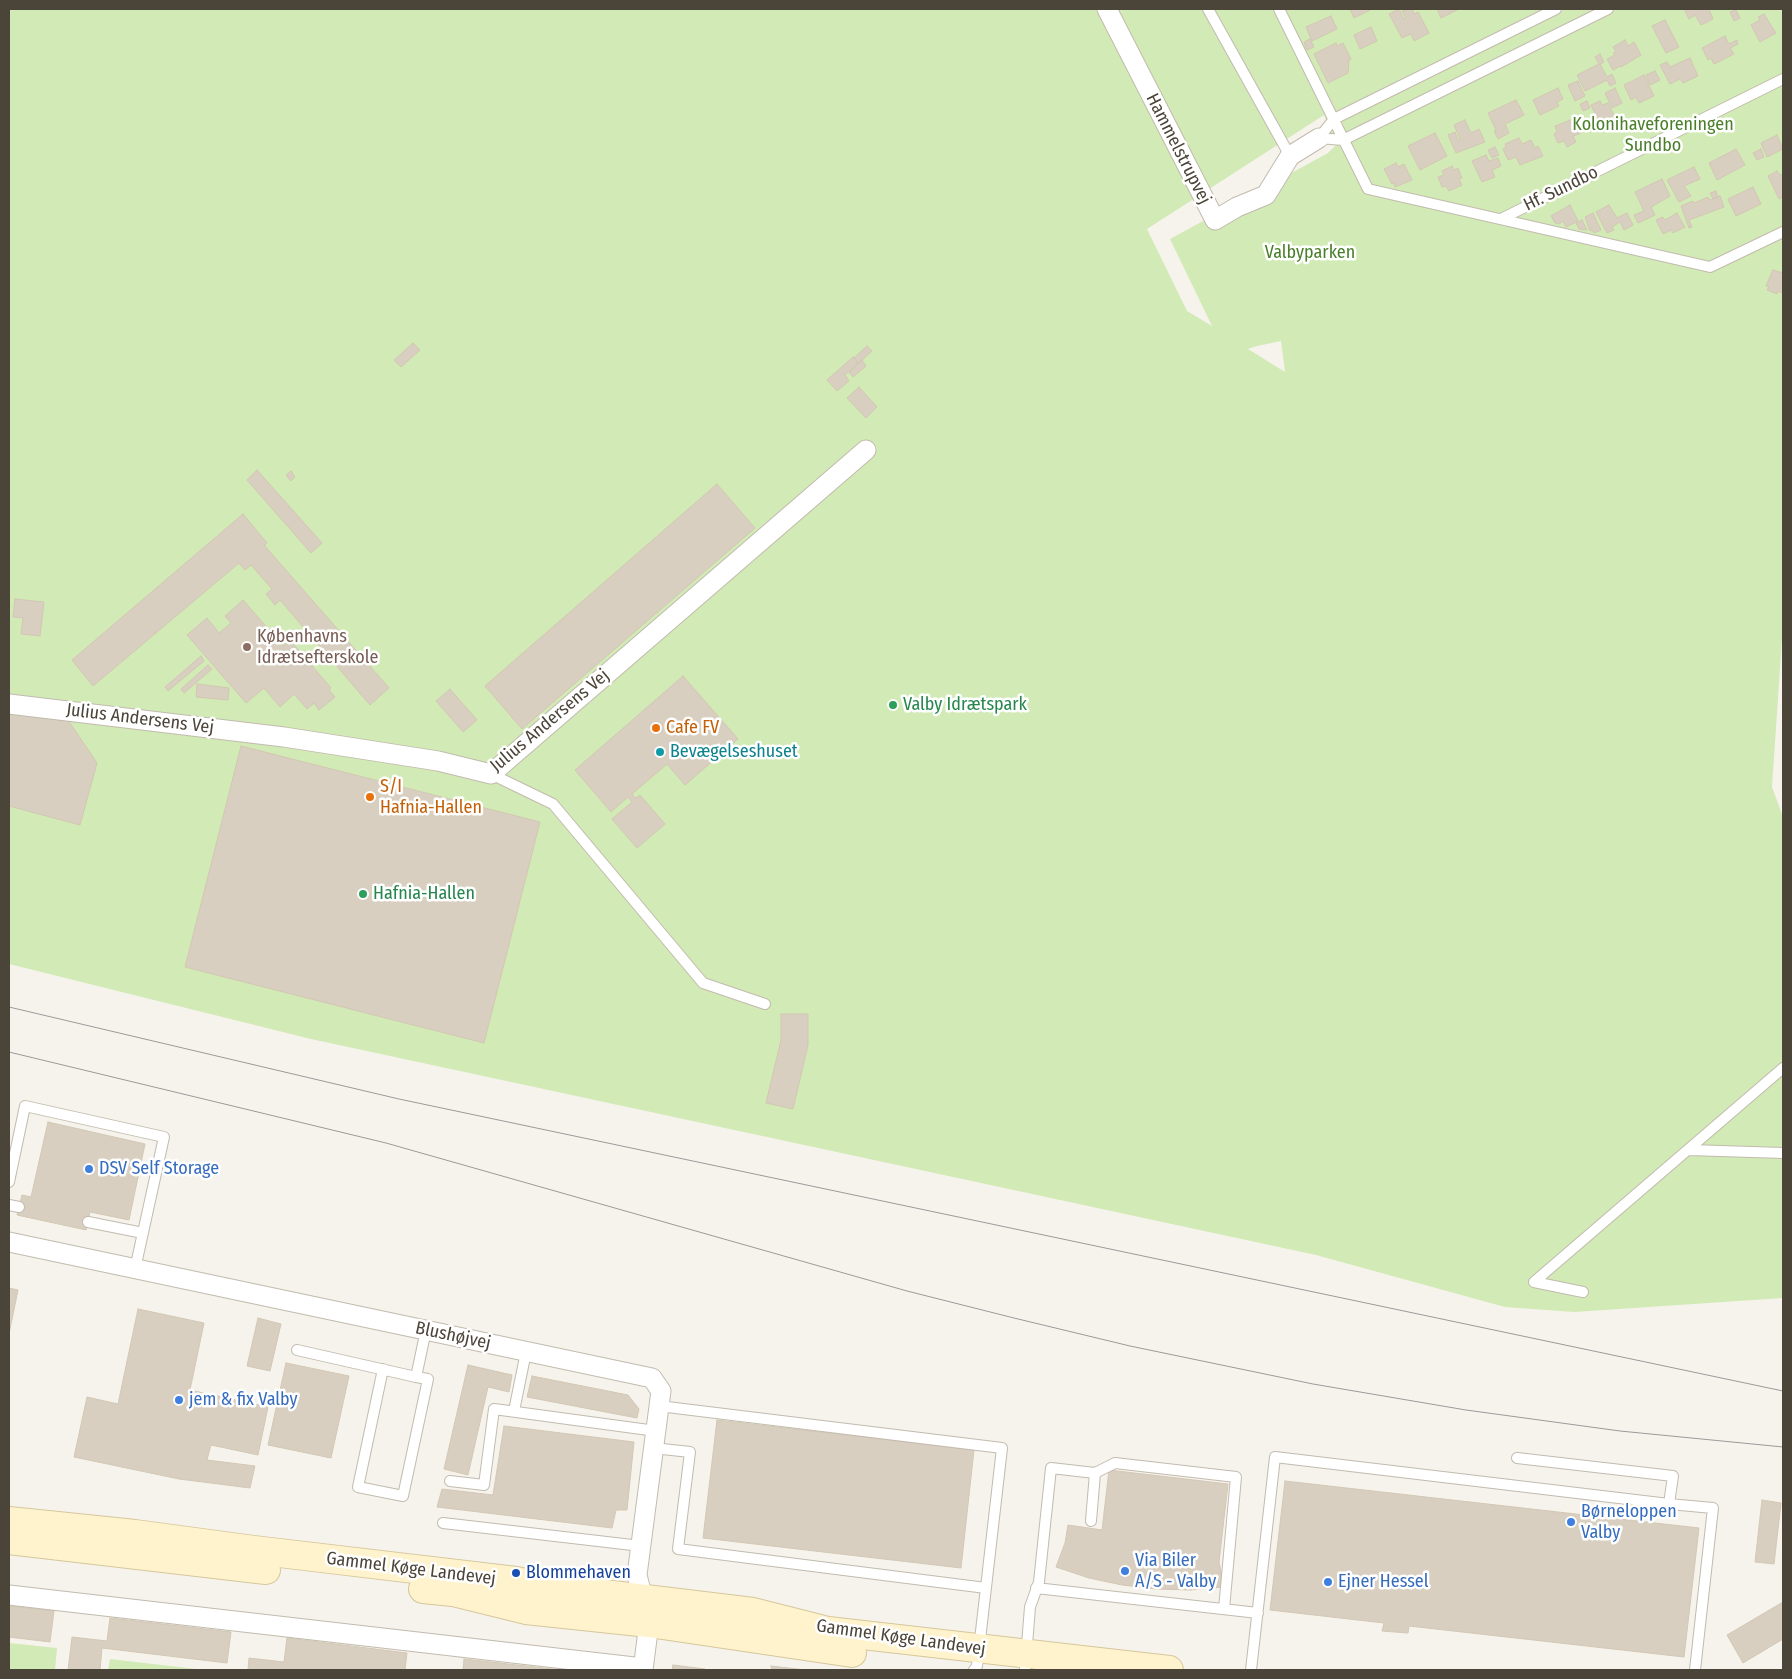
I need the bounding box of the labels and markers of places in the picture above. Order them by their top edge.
place label: Københavns Idrætsefterskole [257,626,378,669]
marker: Københavns Idrætsefterskole [241,641,253,653]
place label: Valby Idrætspark [903,694,1027,716]
marker: Valby Idrætspark [887,699,899,711]
place label: Cafe FV [666,717,719,739]
marker: Cafe FV [650,722,662,734]
place label: Bevægelseshuset [670,741,798,763]
marker: Bevægelseshuset [654,746,666,758]
place label: S/I Hafnia-Hallen [380,776,482,819]
marker: S/I Hafnia-Hallen [364,791,376,803]
place label: Hafnia-Hallen [373,883,475,905]
marker: Hafnia-Hallen [357,888,369,900]
place label: DSV Self Storage [99,1158,219,1180]
marker: DSV Self Storage [83,1163,95,1175]
place label: jem & fix Valby [189,1389,298,1411]
marker: jem & fix Valby [173,1394,185,1406]
place label: Børneloppen Valby [1581,1501,1677,1544]
marker: Børneloppen Valby [1565,1516,1577,1528]
place label: Via Biler A/S - Valby [1135,1550,1216,1592]
place label: Blommehaven [526,1562,631,1584]
marker: Via Biler A/S - Valby [1119,1565,1131,1577]
marker: Blommehaven [510,1567,522,1579]
place label: Ejner Hessel [1338,1571,1429,1593]
marker: Ejner Hessel [1322,1576,1334,1588]

